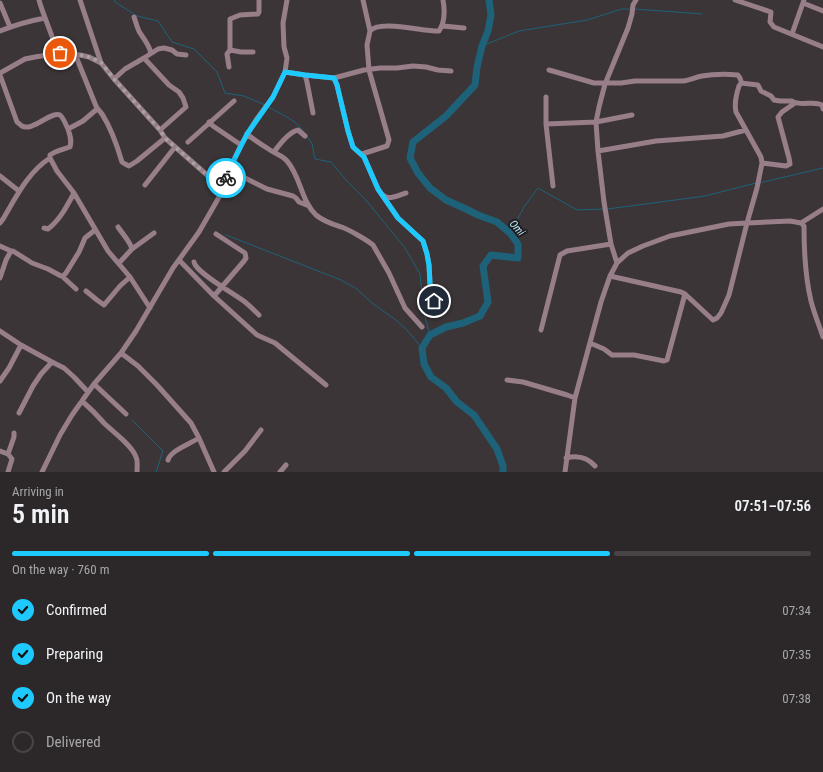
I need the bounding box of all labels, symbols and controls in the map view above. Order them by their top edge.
pin [43,36,77,70]
icon: bag [49,42,71,64]
courier [206,158,246,198]
icon: bike [215,167,237,189]
water label: Omi [507,217,528,239]
pin [417,284,451,318]
icon: home [423,290,445,312]
text: Arriving in [12,484,64,499]
text: 07:51–07:56 [734,497,811,515]
text: 5 min [12,499,70,529]
text: On the way · 760 m [12,562,109,577]
icon: check [12,599,34,621]
text: Confirmed [46,601,107,619]
text: 07:34 [782,603,811,618]
icon: check [12,643,34,665]
text: Preparing [46,645,103,663]
text: 07:35 [782,647,811,662]
icon: check [12,687,34,709]
text: On the way [46,689,111,707]
text: 07:38 [782,691,811,706]
text: Delivered [46,733,101,751]

